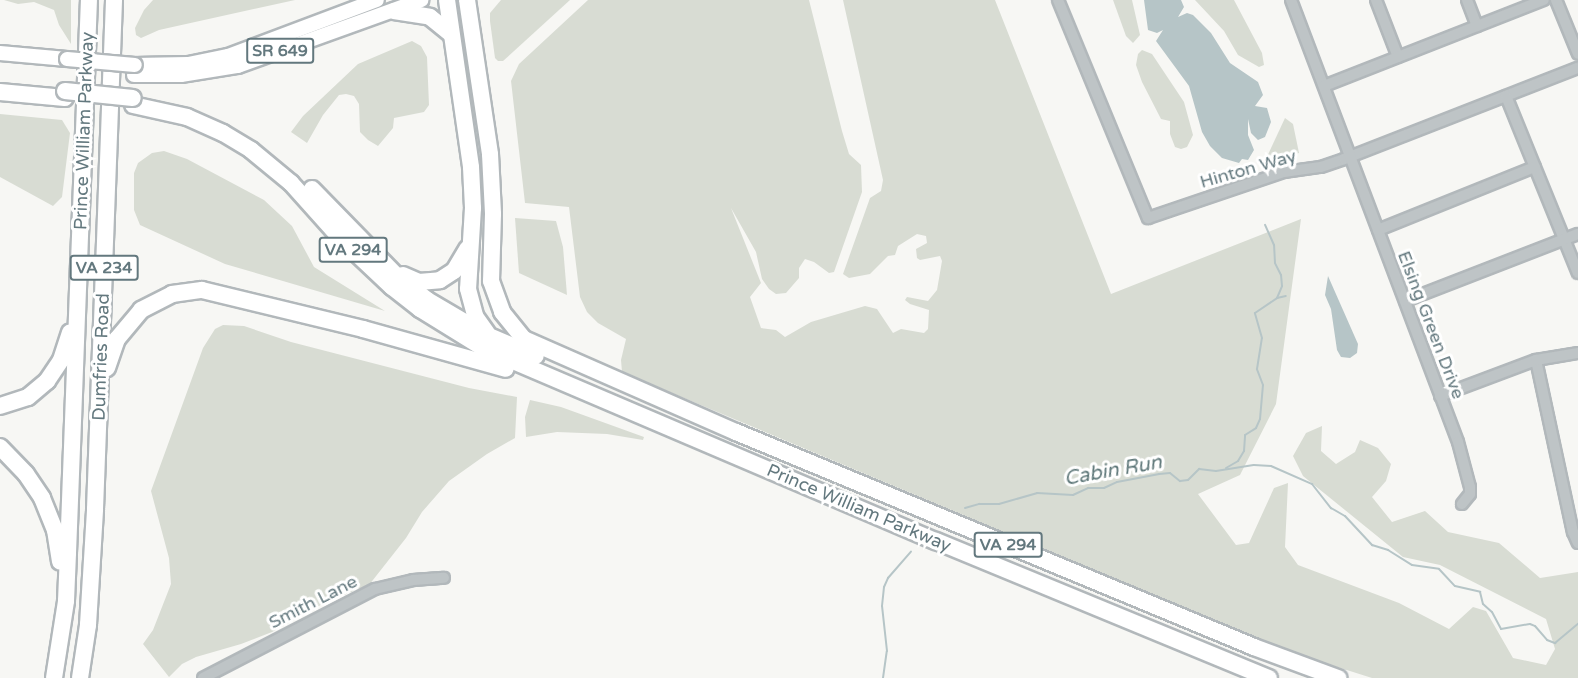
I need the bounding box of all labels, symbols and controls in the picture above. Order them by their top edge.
street label: Prince William Parkway [70,32,98,230]
road number: SR 649 [246,38,314,64]
street label: Hinton Way [1197,145,1299,193]
road number: VA 294 [318,237,388,263]
street label: Elsing Green Drive [1393,248,1469,402]
road number: VA 234 [70,255,138,281]
street label: Dumfries Road [88,293,114,421]
water label: Cabin Run [1062,451,1164,491]
street label: Prince William Parkway [764,459,954,557]
road number: VA 294 [974,532,1042,558]
street label: Smith Lane [265,571,361,633]

